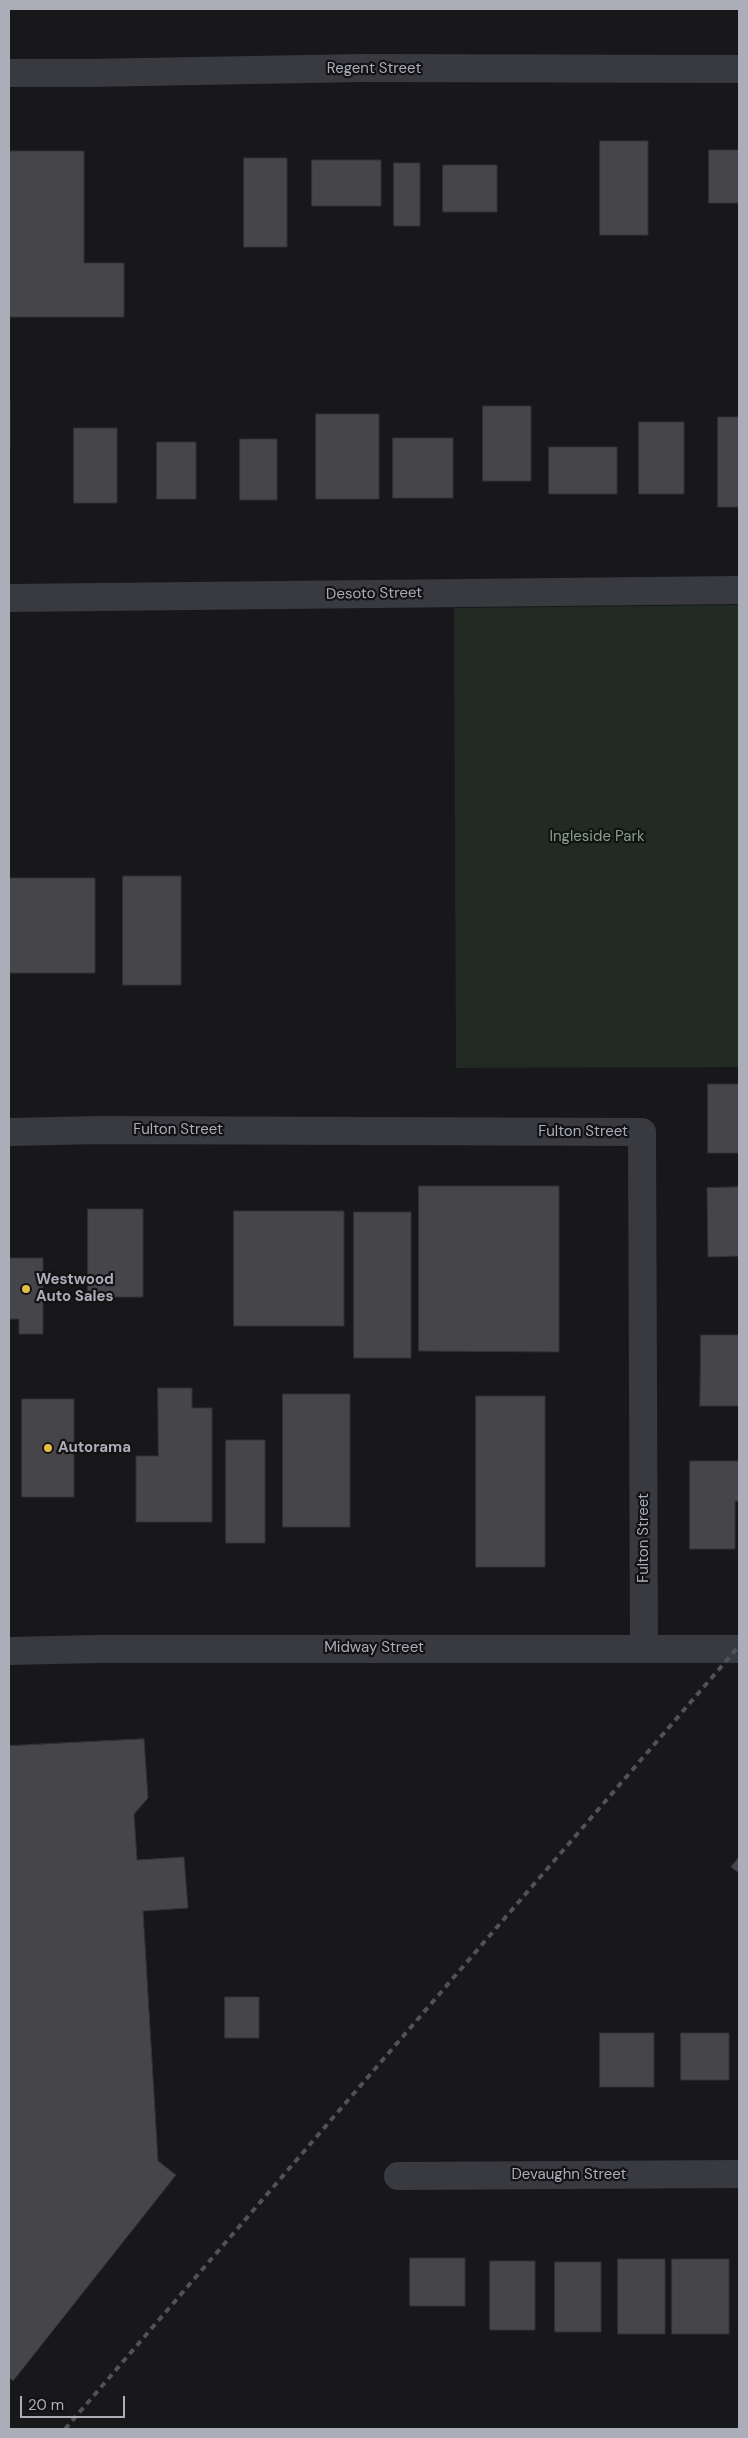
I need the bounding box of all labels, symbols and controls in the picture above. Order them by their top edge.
street label: Regent Street [327,60,421,78]
street label: Desoto Street [326,584,422,604]
park label: Ingleside Park [549,828,645,846]
street label: Fulton Street [133,1121,223,1139]
street label: Fulton Street [538,1123,628,1141]
place label: Westwood Auto Sales [36,1271,114,1306]
marker: Westwood Auto Sales [20,1283,32,1295]
place label: Autorama [58,1439,131,1457]
marker: Autorama [42,1442,54,1454]
street label: Fulton Street [635,1493,653,1583]
street label: Midway Street [324,1639,424,1657]
street label: Devaughn Street [512,2166,626,2184]
scale bar [22,2386,128,2418]
text: 20 m [28,2395,64,2415]

